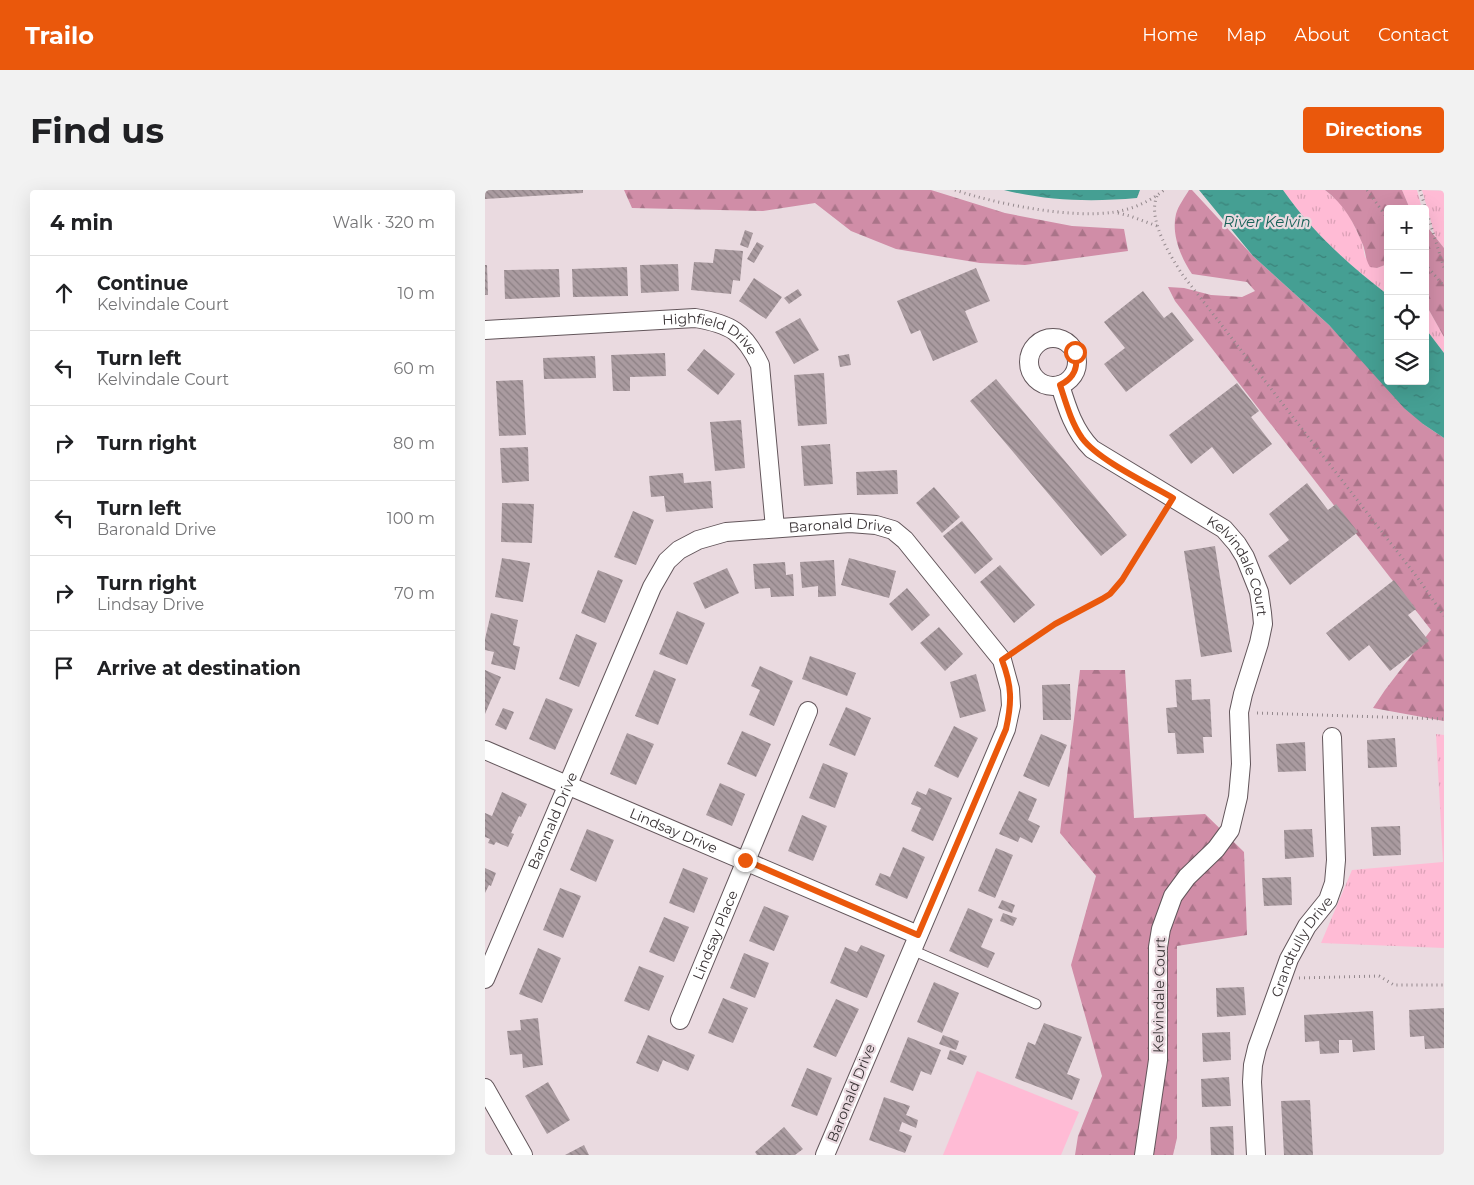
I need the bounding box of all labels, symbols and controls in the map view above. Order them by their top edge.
text: Trailo [25,21,94,50]
text: Home [1142,24,1198,46]
text: Map [1226,24,1266,46]
text: About [1294,24,1350,46]
text: Contact [1378,24,1449,46]
button: Directions [1303,107,1444,153]
text: Find us [30,109,164,152]
map controls [1384,205,1429,385]
button: + [1384,205,1429,250]
text: 4 min [50,210,113,235]
water label: River Kelvin [1223,212,1311,231]
text: Walk · 320 m [333,213,435,232]
button: − [1384,250,1429,295]
text: Continue [97,272,188,295]
icon: ahead [50,279,78,307]
text: 10 m [397,284,435,303]
text: Kelvindale Court [97,295,229,314]
button: locate [1384,295,1429,340]
street label: Highfield Drive [662,309,762,358]
button: layers [1384,340,1429,385]
route start [1064,341,1087,364]
text: Turn left [97,347,182,370]
icon: left [50,354,78,382]
text: 60 m [393,359,435,378]
text: Kelvindale Court [97,370,229,389]
icon: right [50,429,78,457]
text: Turn right [97,432,197,455]
text: 80 m [393,434,435,453]
text: Turn left [97,497,182,520]
icon: left [50,504,78,532]
text: 100 m [387,509,435,528]
street label: Kelvindale Court [1203,512,1271,617]
street label: Baronald Drive [788,514,895,538]
text: Baronald Drive [97,520,216,539]
text: Turn right [97,572,197,595]
icon: right [50,579,78,607]
text: 70 m [394,584,435,603]
text: Lindsay Drive [97,595,204,614]
icon: arrive [50,654,78,682]
text: Arrive at destination [97,657,301,680]
street label: Baronald Drive [524,769,581,872]
street label: Lindsay Drive [627,804,720,857]
route end [734,849,757,872]
street label: Lindsay Place [689,887,742,983]
street label: Grandtully Drive [1267,892,1337,1000]
street label: Kelvindale Court [1149,937,1169,1053]
street label: Baronald Drive [823,1041,879,1145]

